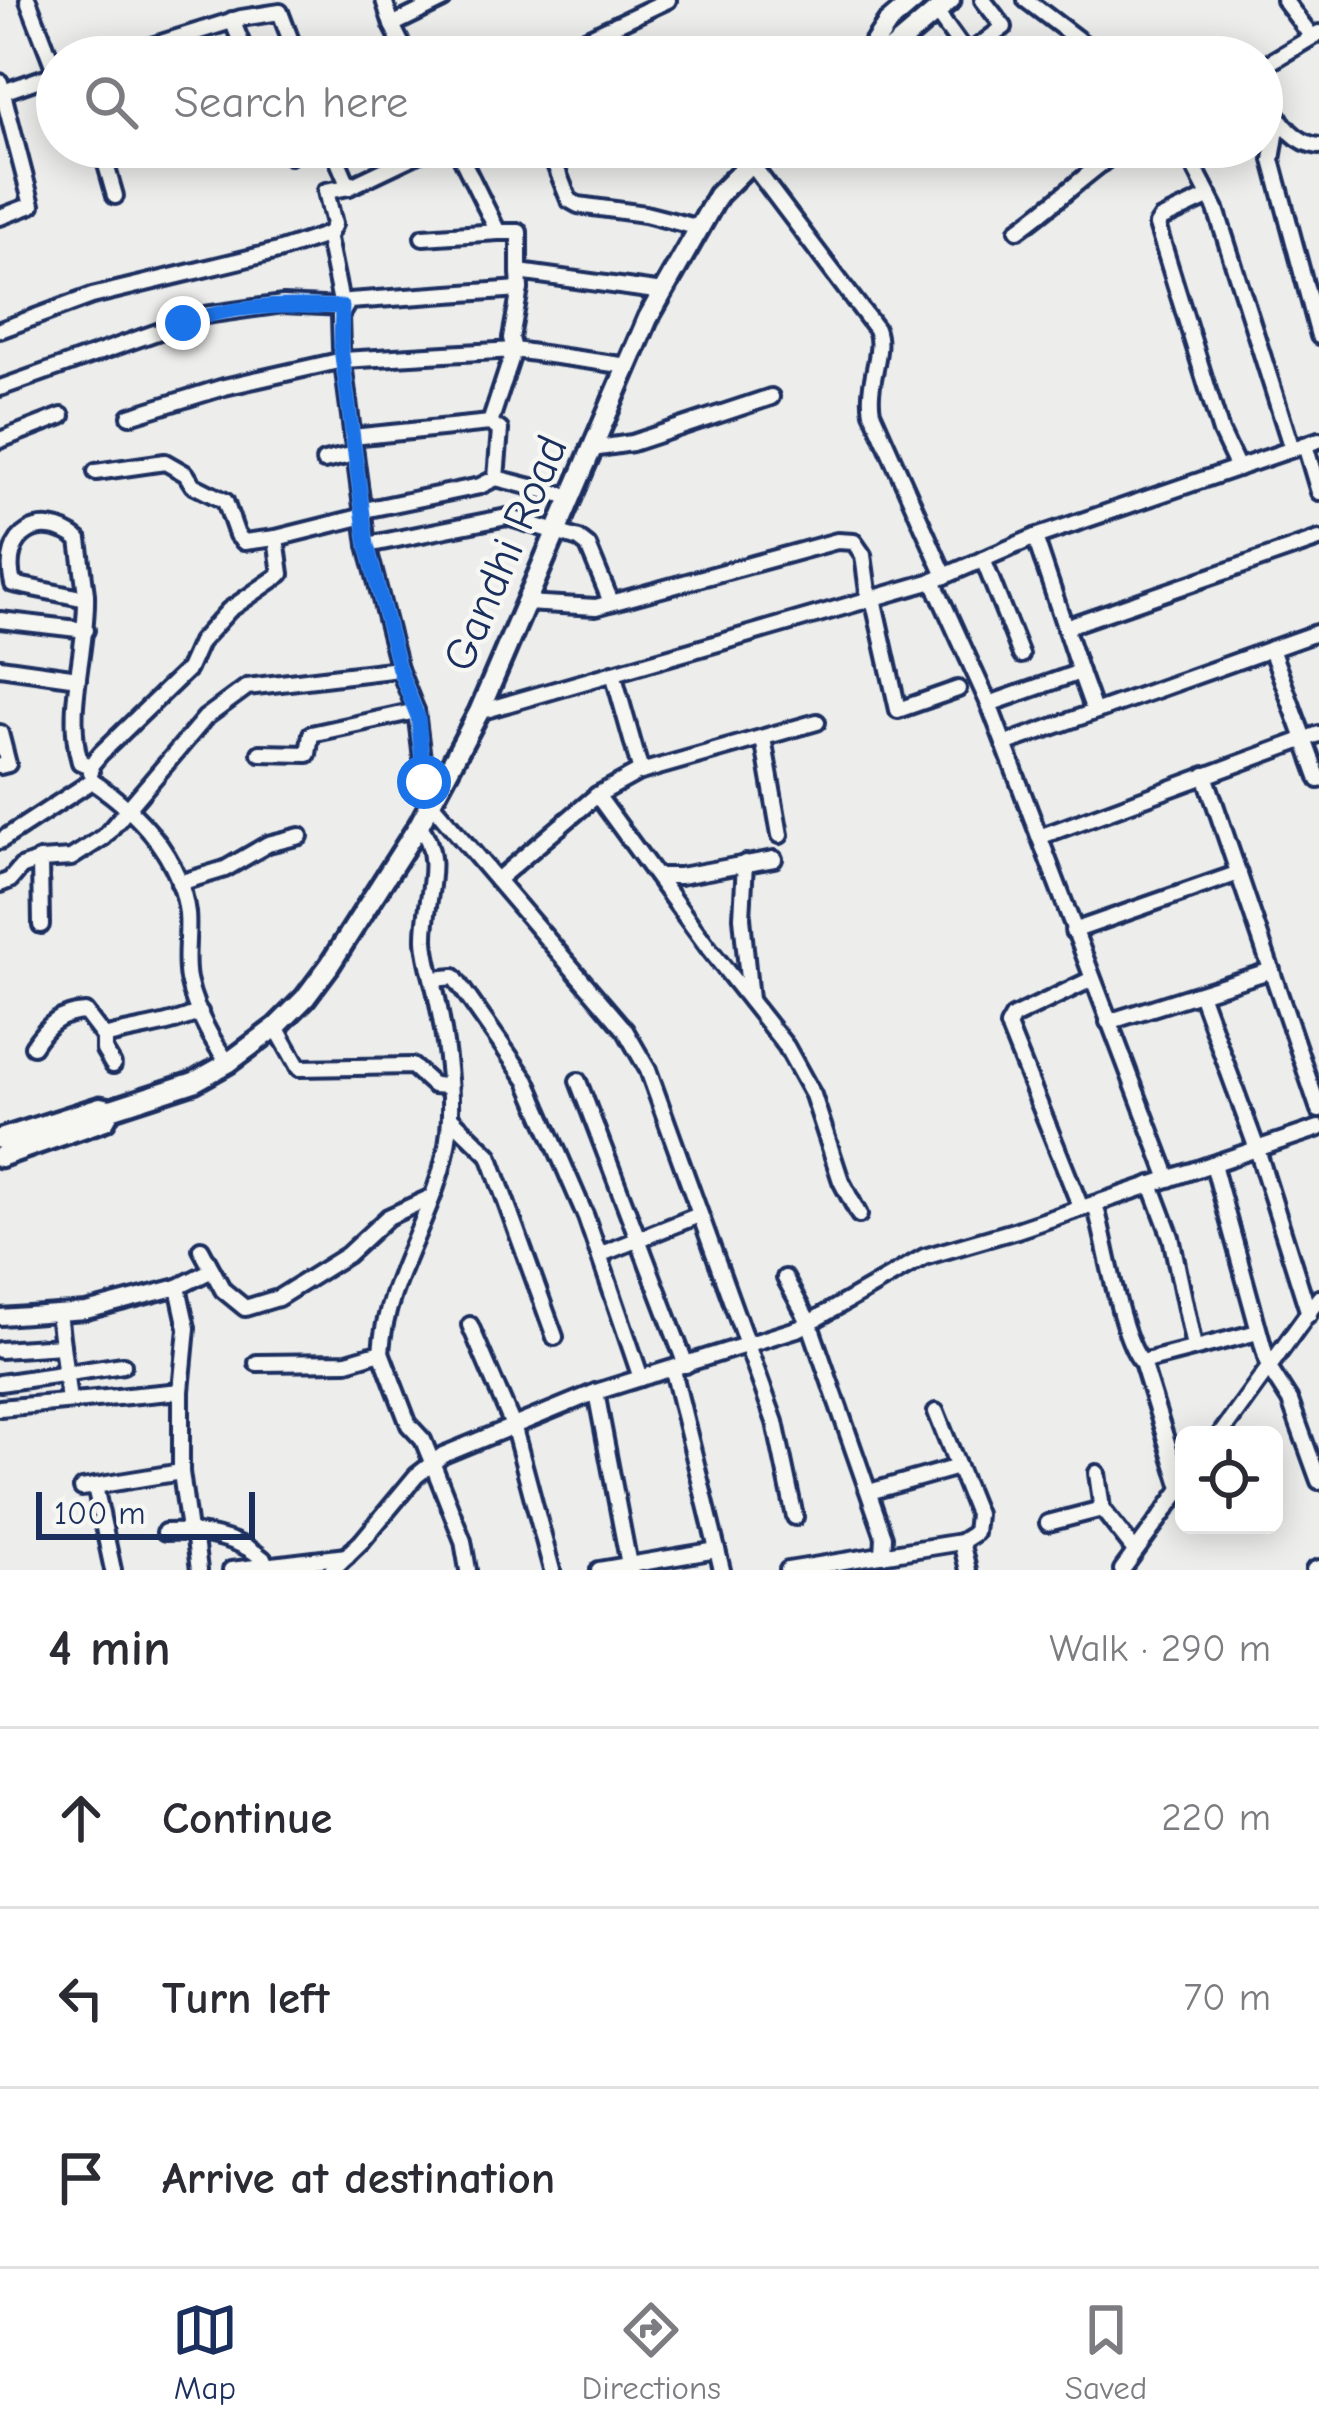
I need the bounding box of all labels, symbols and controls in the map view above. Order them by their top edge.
search box [36,36,1283,168]
icon: search [78,69,144,135]
text: Search here [174,76,408,128]
route end [156,296,210,350]
street label: Gandhi Road [432,427,578,679]
route start [397,755,451,809]
map controls [1175,1426,1283,1534]
button: locate [1175,1426,1283,1534]
scale bar [36,1486,255,1539]
text: 100 m [54,1494,146,1532]
text: 4 min [48,1619,171,1678]
text: Walk · 290 m [1049,1626,1271,1671]
icon: ahead [48,1785,114,1851]
text: Continue [162,1792,332,1844]
text: 220 m [1161,1795,1271,1840]
icon: left [48,1965,114,2031]
text: Turn left [162,1972,329,2024]
text: 70 m [1184,1975,1271,2020]
icon: arrive [48,2145,114,2211]
text: Arrive at destination [162,2152,555,2204]
tab: Map [172,2297,238,2407]
tab: Directions [582,2297,721,2407]
tab: Saved [1065,2297,1147,2407]

